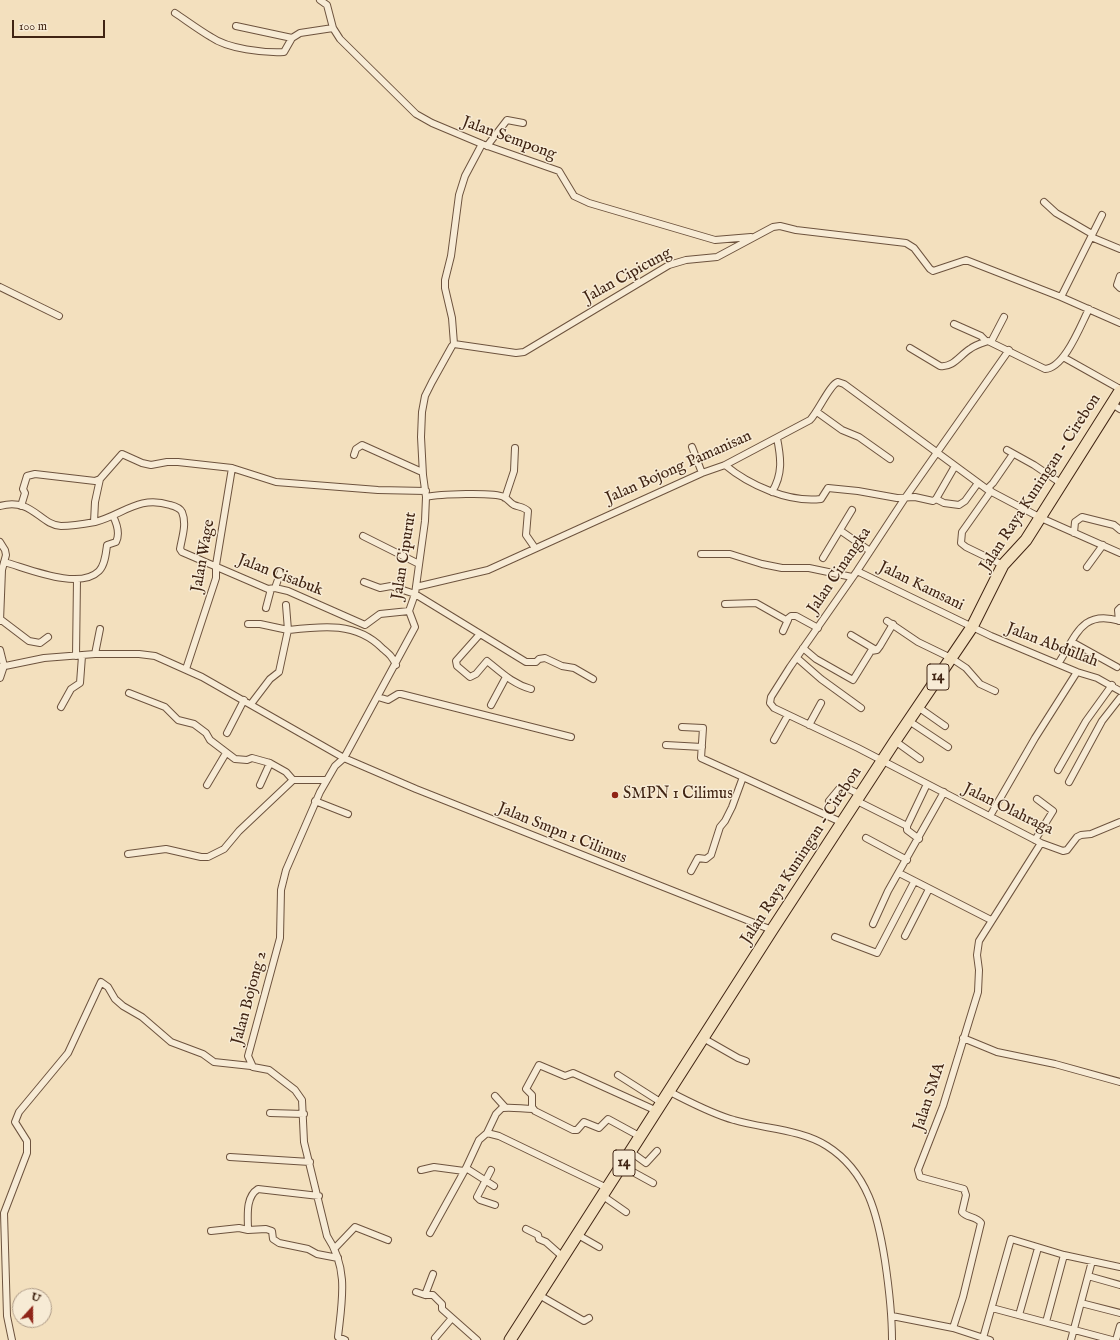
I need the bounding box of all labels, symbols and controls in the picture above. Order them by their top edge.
scale bar [14,12,107,38]
text: 100 m [19,19,47,34]
street label: Jalan Sempong [459,113,559,165]
street label: Jalan Cipicung [581,244,675,308]
street label: Jalan Raya Kuningan - Cirebon [976,391,1106,575]
street label: Jalan Bojong Pamanisan [603,427,755,509]
street label: Jalan Cipurut [389,511,421,601]
street label: Jalan Wage [188,518,220,594]
street label: Jalan Cinangka [804,524,876,618]
street label: Jalan Cisabuk [235,551,325,601]
street label: Jalan Kamsani [875,558,967,616]
street label: Jalan Abdullah [1003,620,1101,672]
road number: 14 [927,664,949,690]
street label: Jalan Raya Kuningan - Cirebon [737,764,867,948]
street label: Jalan Olahraga [960,780,1056,840]
place label: SMPN 1 Cilimus [623,785,733,805]
marker: SMPN 1 Cilimus [610,790,620,800]
street label: Jalan Smpn 1 Cilimus [495,799,629,869]
street label: Jalan Bojong 2 [228,949,272,1047]
street label: Jalan SMA [910,1061,950,1133]
road number: 14 [613,1150,635,1176]
north arrow [12,1288,52,1328]
text: U [29,1290,43,1306]

